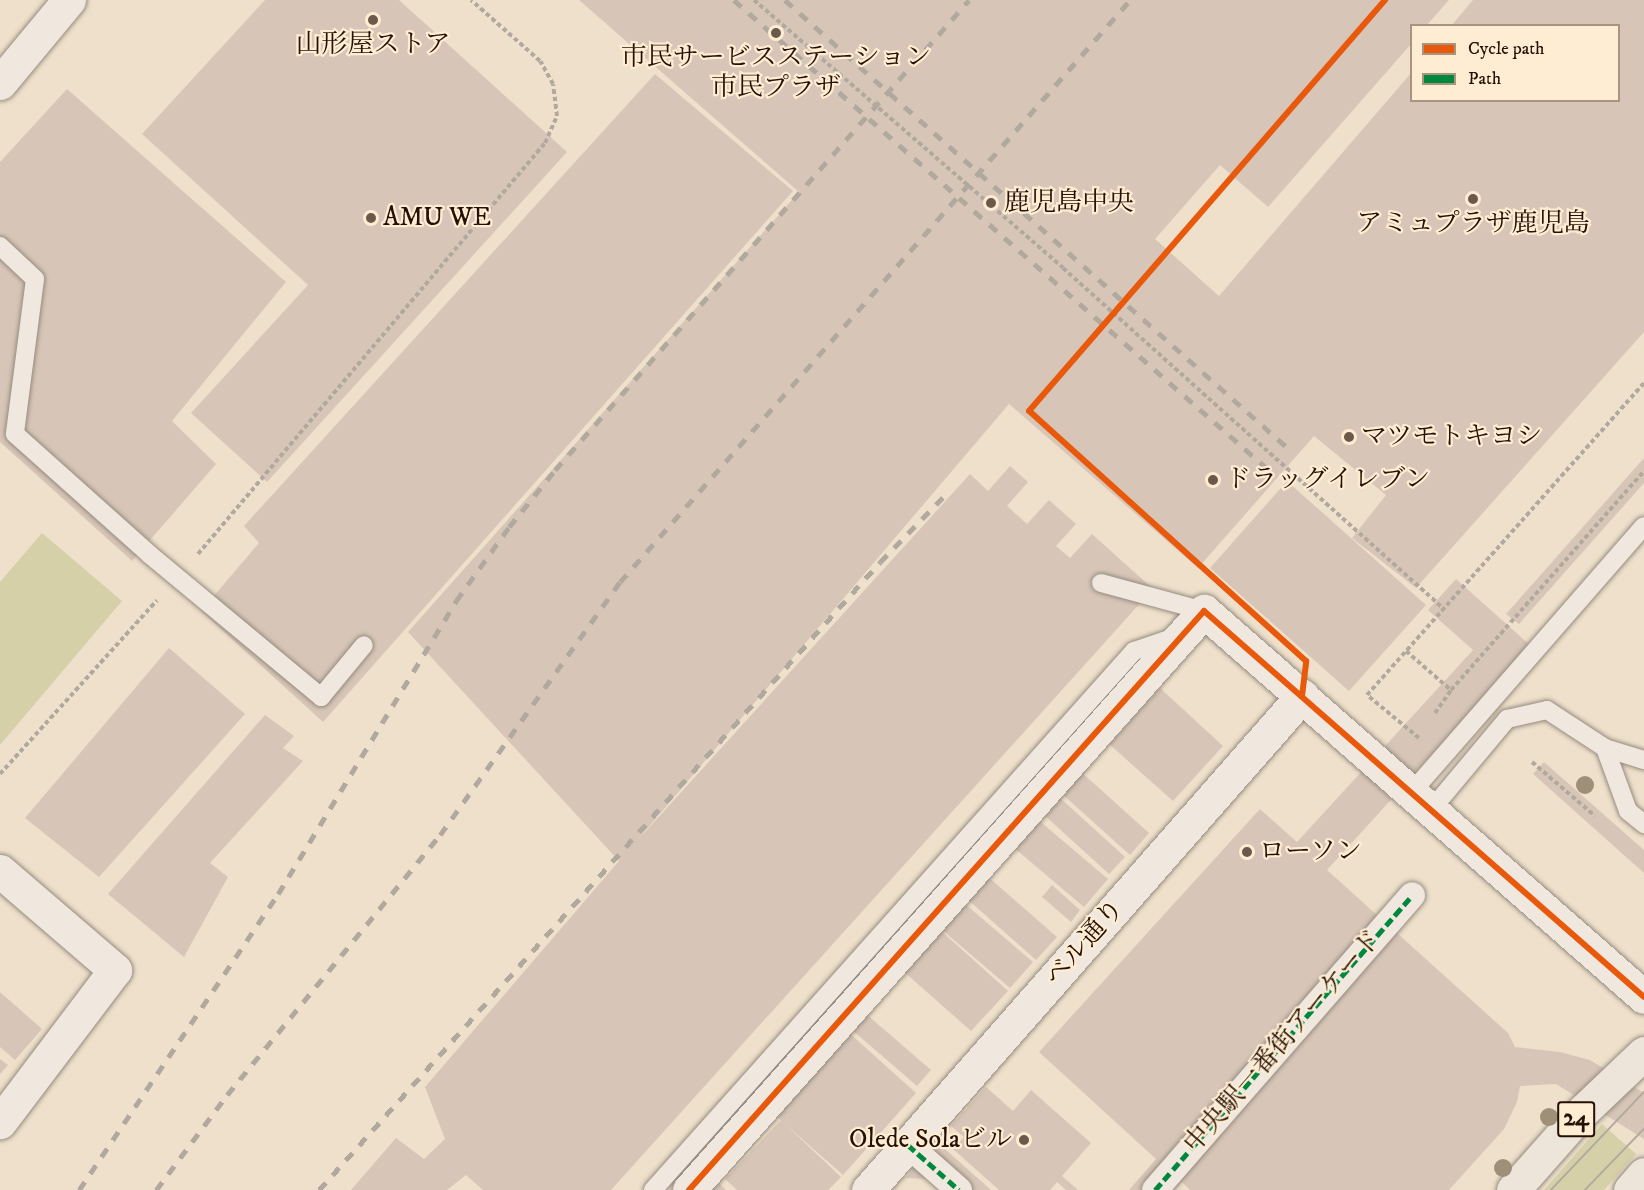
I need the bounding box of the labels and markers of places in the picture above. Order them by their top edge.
marker: 山形屋ストア [366,13,380,27]
marker: 市民サービスステーション 市民プラザ [769,26,783,40]
place label: 山形屋ストア [295,29,451,61]
place label: 市民サービスステーション 市民プラザ [620,42,932,104]
place label: 鹿児島中央 [1004,187,1134,219]
marker: アミュプラザ鹿児島 [1466,192,1480,206]
marker: 鹿児島中央 [982,194,1000,212]
place label: AMU WE [383,202,491,234]
place label: アミュプラザ鹿児島 [1356,208,1590,240]
marker: AMU WE [364,211,378,225]
place label: マツモトキヨシ [1361,421,1543,453]
marker: マツモトキヨシ [1342,430,1356,444]
place label: ドラッグイレブン [1225,464,1433,496]
marker: ドラッグイレブン [1206,473,1220,487]
place label: ローソン [1259,836,1363,868]
marker: ローソン [1240,845,1254,859]
place label: Olede Solaビル [849,1124,1012,1156]
marker: Olede Solaビル [1017,1133,1031,1147]

